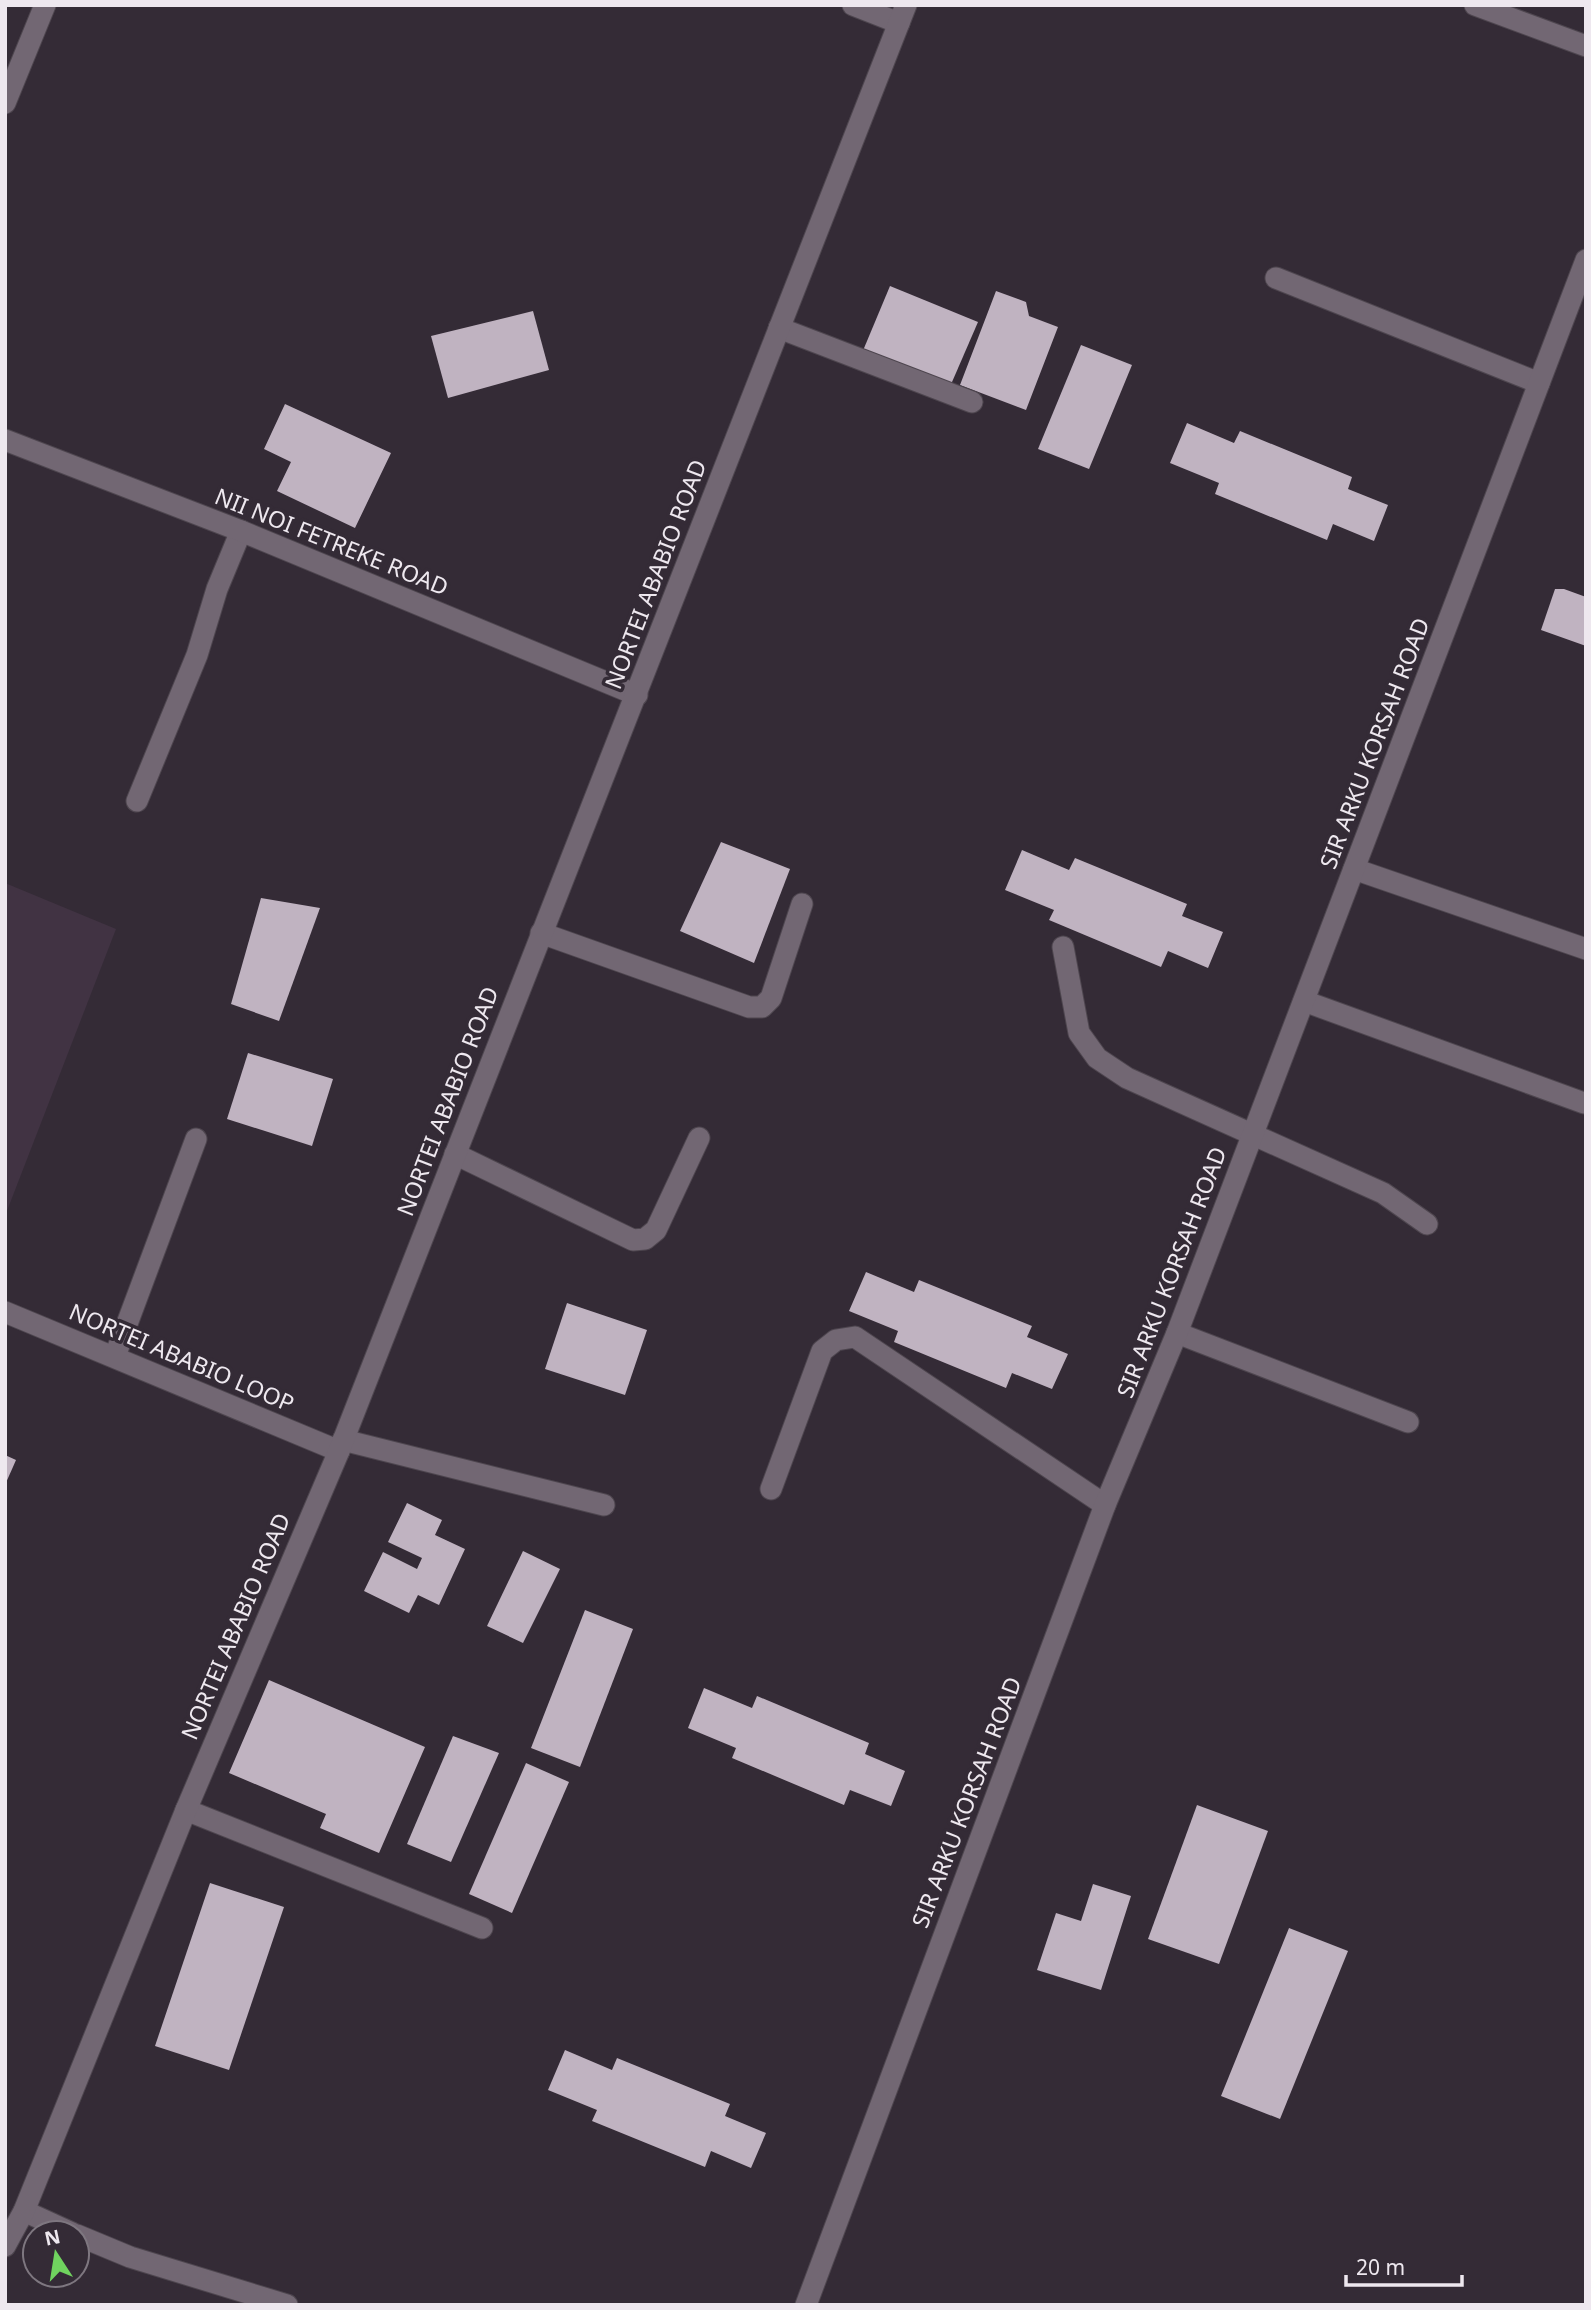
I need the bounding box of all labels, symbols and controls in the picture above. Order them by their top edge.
street label: NORTEI ABABIO ROAD [596,455,714,693]
street label: NII NOI FETREKE ROAD [210,479,454,603]
street label: SIR ARKU KORSAH ROAD [1311,613,1437,873]
street label: NORTEI ABABIO ROAD [388,982,506,1220]
street label: SIR ARKU KORSAH ROAD [1108,1142,1234,1402]
street label: NORTEI ABABIO LOOP [65,1295,299,1419]
street label: NORTEI ABABIO ROAD [173,1508,297,1744]
street label: SIR ARKU KORSAH ROAD [903,1672,1029,1932]
north arrow [21,2219,91,2289]
text: N [42,2223,63,2252]
scale bar [1346,2244,1462,2288]
text: 20 m [1356,2253,1405,2281]

